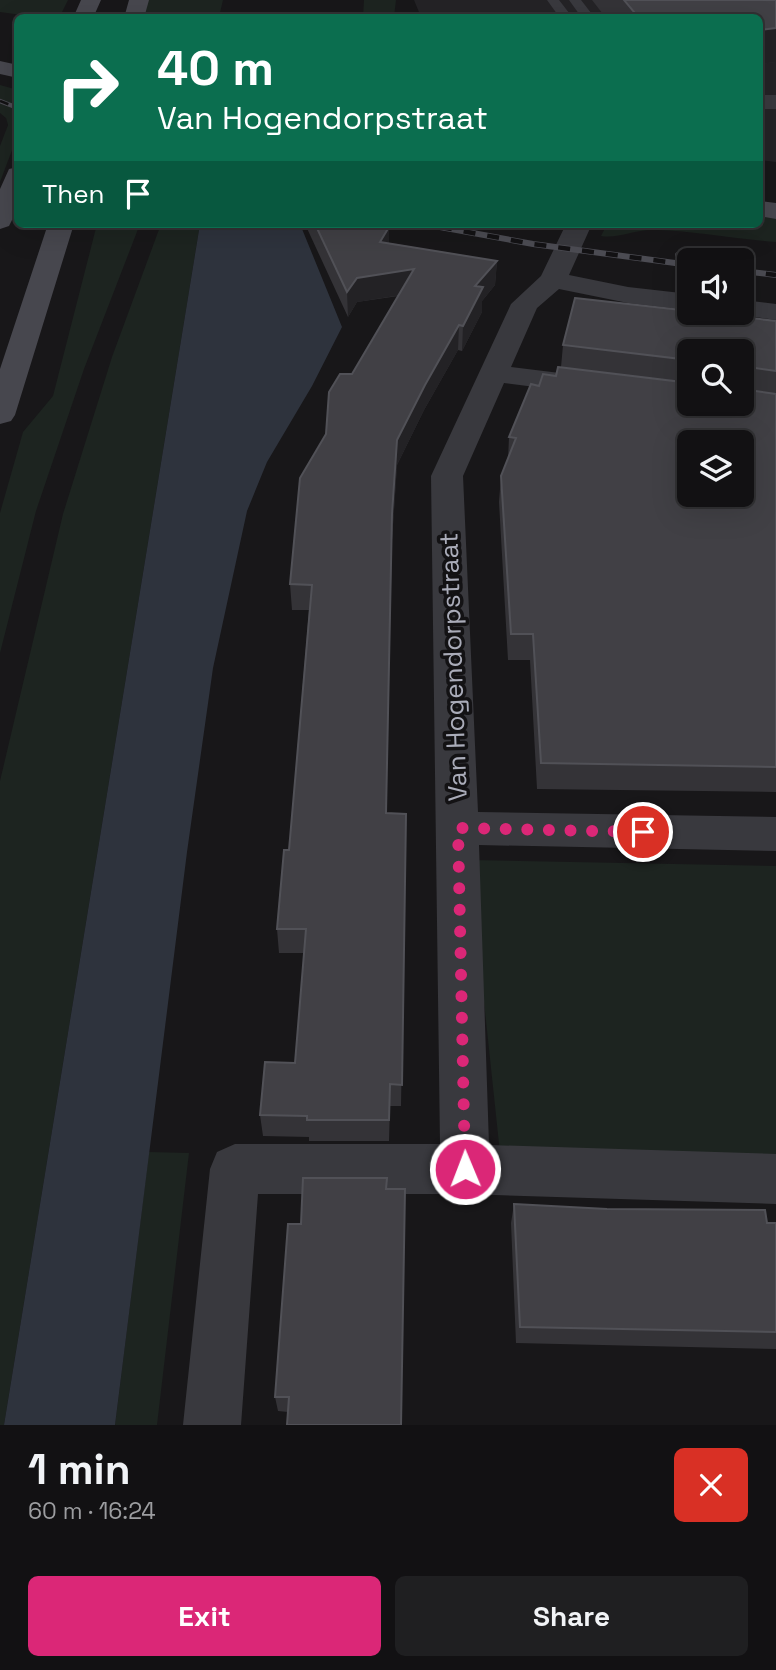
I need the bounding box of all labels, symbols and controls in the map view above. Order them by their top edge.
text: 40 m [157,37,274,99]
icon: right [42,42,133,133]
text: Van Hogendorpstraat [157,98,488,138]
icon: arrive [119,175,157,213]
text: Then [42,177,105,211]
map controls [677,248,754,507]
button: sound [677,248,754,325]
button: search [677,339,754,416]
button: layers [677,430,754,507]
street label: Van Hogendorpstraat [431,532,475,802]
pin [613,802,673,862]
icon: arrive [624,813,662,851]
position arrow [428,1132,502,1206]
text: 1 min [28,1443,131,1496]
button: close [674,1448,748,1522]
text: 60 m · 16:24 [28,1496,156,1526]
button: Exit [28,1576,381,1656]
button: Share [395,1576,748,1656]

